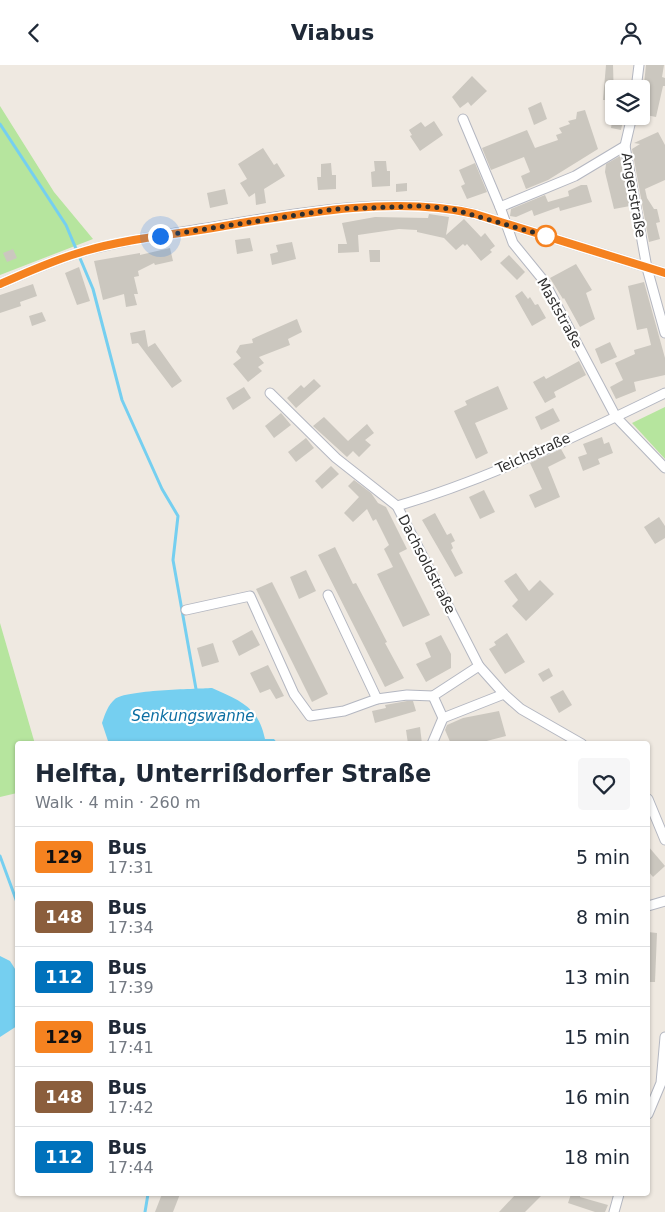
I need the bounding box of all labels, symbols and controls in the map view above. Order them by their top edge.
icon: back [20,19,48,47]
icon: person [617,19,645,47]
text: Viabus [291,20,374,45]
map controls [605,80,650,125]
button: layers [605,80,650,125]
street label: Angerstraße [619,151,649,239]
your location [148,224,173,249]
unlabelled marker [535,225,557,247]
street label: Maststraße [534,275,586,351]
street label: Teichstraße [492,429,573,477]
street label: Dachsoldstraße [395,512,459,616]
water label: Senkungswanne [132,707,255,725]
button: heart [578,758,630,810]
text: Helfta, Unterrißdorfer Straße [35,760,431,788]
text: Walk · 4 min · 260 m [35,793,200,812]
text: Bus [108,836,147,858]
text: 129 [45,846,83,867]
text: 5 min [576,846,630,868]
text: 17:31 [108,858,154,877]
text: Bus [108,896,147,918]
text: 148 [45,906,83,927]
text: 8 min [576,906,630,928]
text: 17:34 [108,918,154,937]
text: Bus [108,956,147,978]
text: 112 [45,966,83,987]
text: 13 min [564,966,630,988]
text: 17:39 [108,978,154,997]
text: Bus [108,1016,147,1038]
text: 129 [45,1026,83,1047]
text: 15 min [564,1026,630,1048]
text: 17:41 [108,1038,154,1057]
text: Bus [108,1076,147,1098]
text: 148 [45,1086,83,1107]
text: 16 min [564,1086,630,1108]
text: 17:42 [108,1098,154,1117]
text: Bus [108,1136,147,1158]
text: 112 [45,1146,83,1167]
text: 18 min [564,1146,630,1168]
text: 17:44 [108,1158,154,1177]

